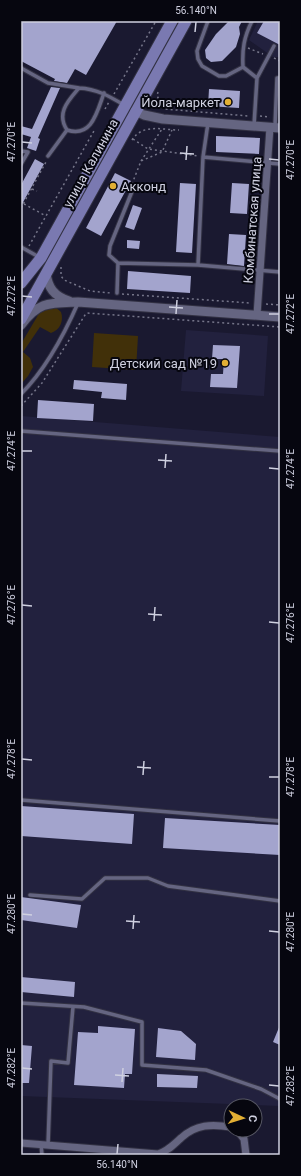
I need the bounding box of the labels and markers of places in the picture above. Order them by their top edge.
place label: Йола-маркет [141,95,220,110]
marker: Йола-маркет [223,97,233,107]
place label: Акконд [121,179,166,194]
marker: Акконд [108,181,118,191]
place label: Детский сад №19 [110,356,217,371]
marker: Детский сад №19 [220,358,230,368]

